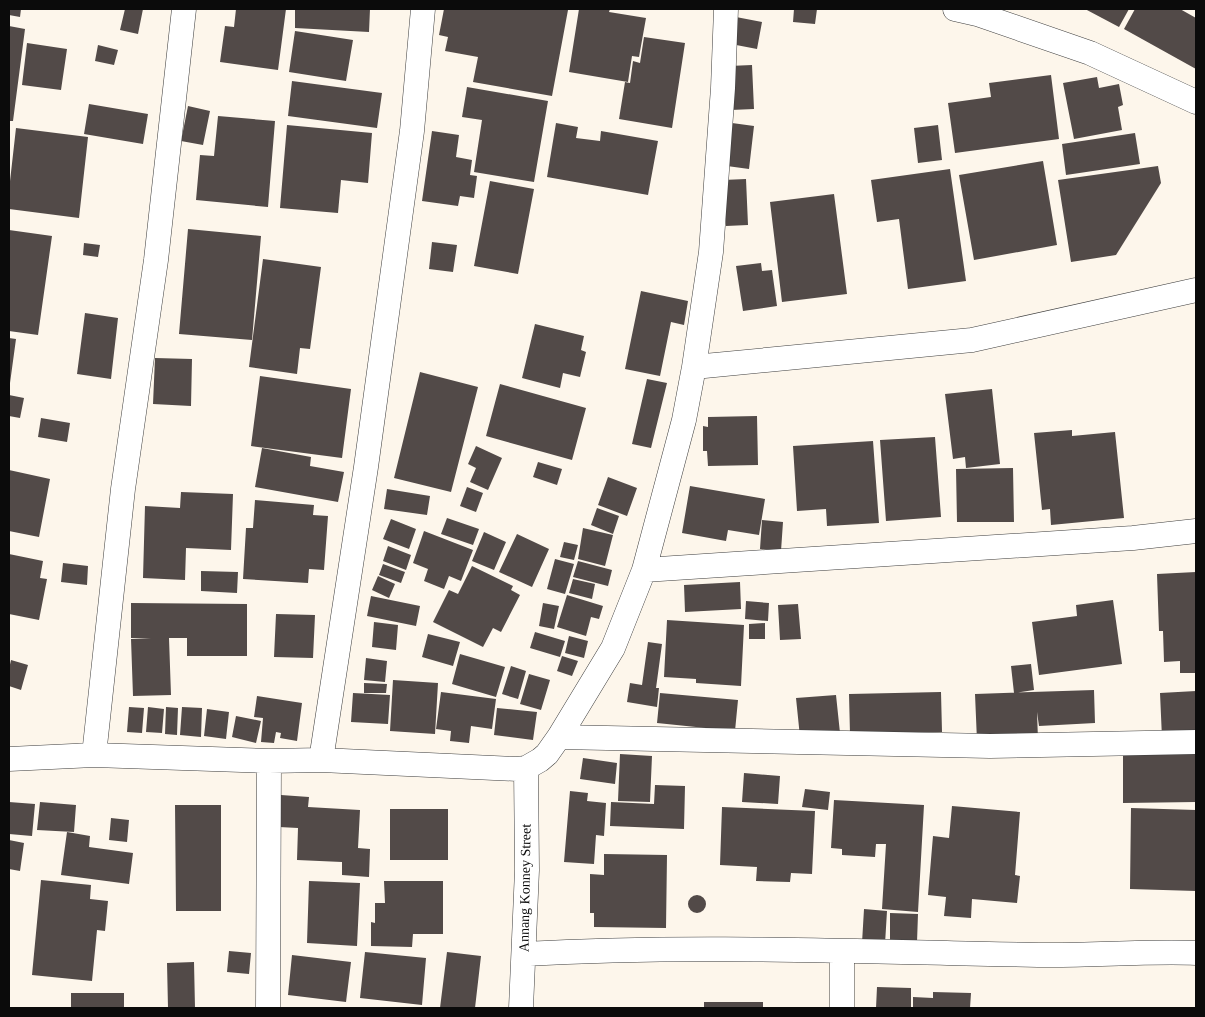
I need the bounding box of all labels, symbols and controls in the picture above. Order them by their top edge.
street label: Annang Konney Street [516,824,534,952]

